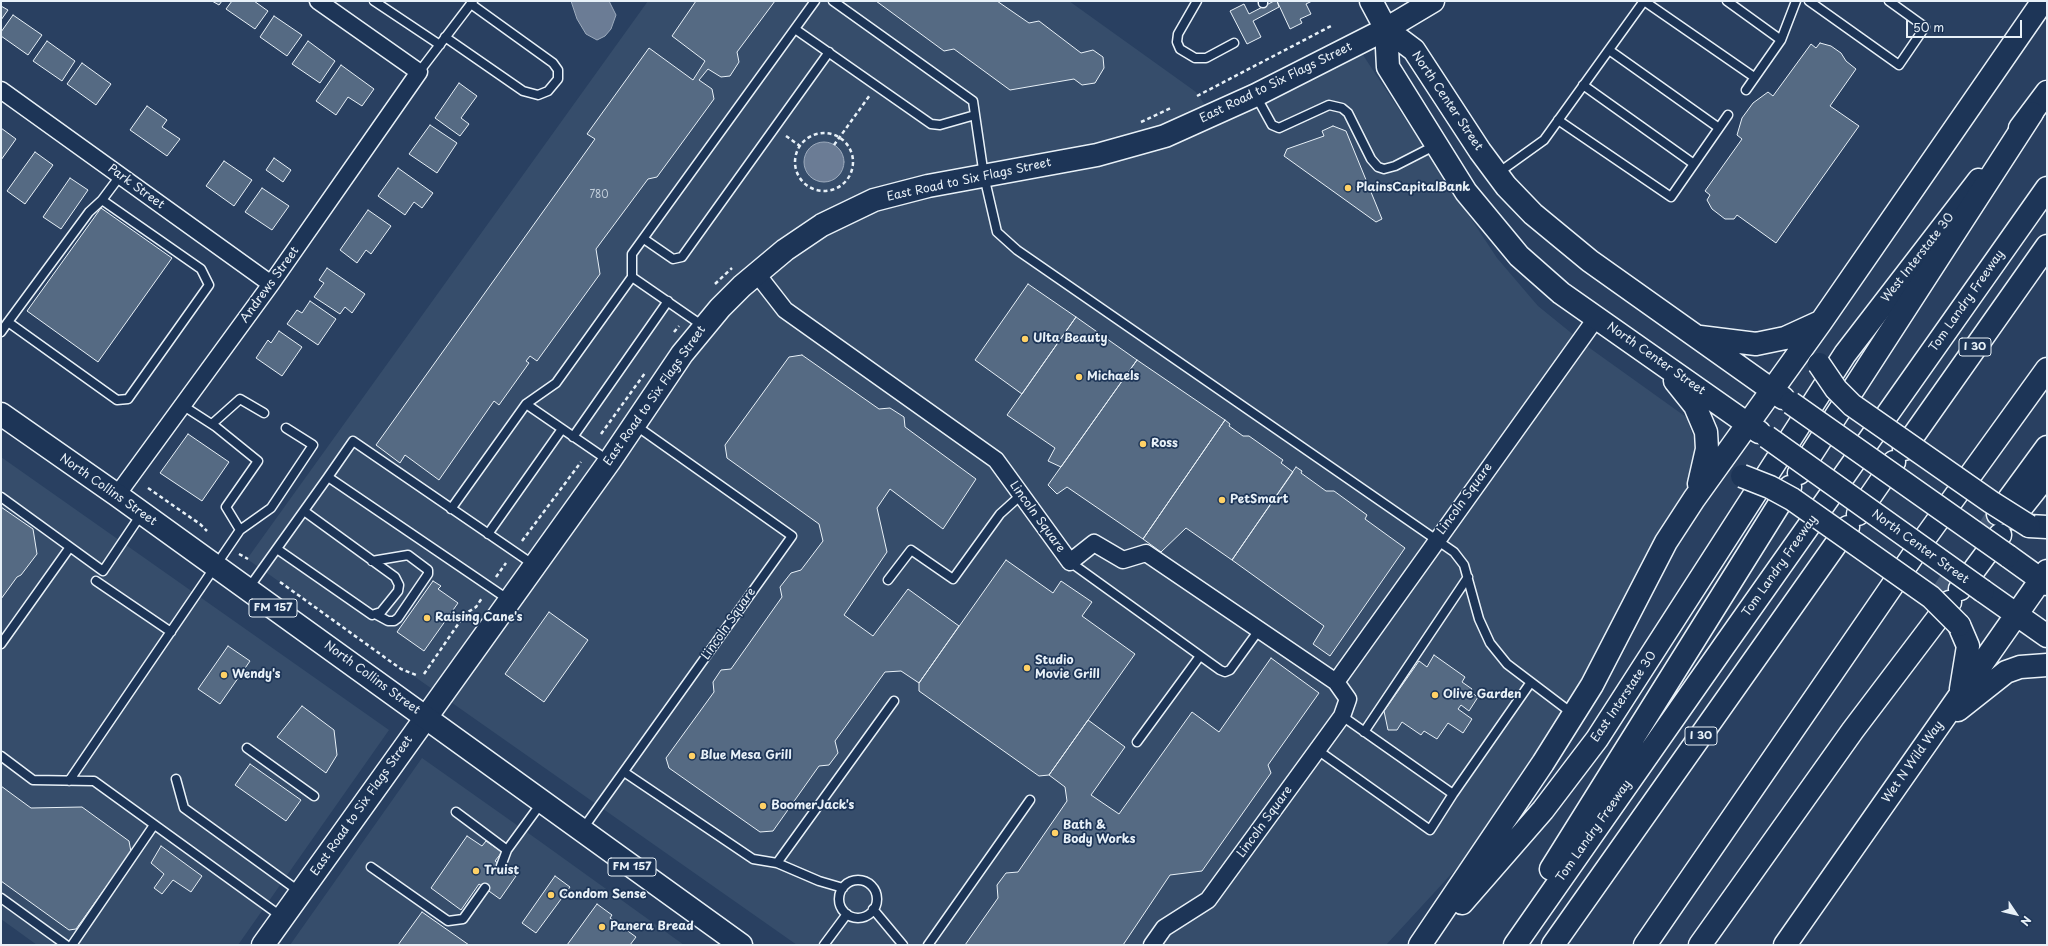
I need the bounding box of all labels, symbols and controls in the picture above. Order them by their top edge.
scale bar [1908,12,2024,38]
text: 50 m [1913,18,1944,36]
street label: East Road to Six Flags Street [1198,40,1354,126]
street label: North Center Street [1408,49,1486,153]
street label: East Road to Six Flags Street [886,156,1052,204]
street label: Park Street [105,162,167,212]
place label: PlainsCapitalBank [1356,181,1470,195]
marker: PlainsCapitalBank [1343,183,1353,193]
house number: 780 [590,189,608,201]
street label: West Interstate 30 [1879,210,1957,306]
street label: Andrews Street [238,244,302,326]
street label: Tom Landry Freeway [1926,247,2008,355]
street label: North Center Street [1604,320,1708,398]
street label: East Road to Six Flags Street [601,323,709,469]
place label: Ulta Beauty [1033,332,1107,346]
marker: Ulta Beauty [1020,334,1030,344]
road number: I 30 [1959,338,1991,356]
place label: Michaels [1087,370,1139,384]
marker: Michaels [1074,372,1084,382]
place label: Ross [1151,437,1178,451]
marker: Ross [1138,439,1148,449]
street label: North Collins Street [57,451,159,529]
street label: Lincoln Square [1434,460,1496,538]
street label: Lincoln Square [1006,478,1068,556]
place label: PetSmart [1230,493,1289,507]
marker: PetSmart [1217,495,1227,505]
street label: North Center Street [1869,507,1971,587]
street label: Tom Landry Freeway [1739,512,1821,620]
street label: Lincoln Square [699,585,759,663]
road number: FM 157 [249,599,297,617]
place label: Raising Cane's [435,611,522,625]
marker: Raising Cane's [422,613,432,623]
street label: North Collins Street [321,638,423,718]
street label: East Interstate 30 [1588,649,1660,745]
place label: Studio Movie Grill [1035,654,1100,682]
marker: Studio Movie Grill [1022,663,1032,673]
place label: Wendy's [232,668,280,682]
marker: Wendy's [219,670,229,680]
place label: Olive Garden [1443,688,1522,702]
marker: Olive Garden [1430,690,1440,700]
street label: Wet N Wild Way [1879,718,1947,806]
road number: I 30 [1685,727,1717,745]
street label: East Road to Six Flags Street [308,733,416,879]
place label: Blue Mesa Grill [700,749,792,763]
marker: Blue Mesa Grill [687,751,697,761]
street label: Tom Landry Freeway [1553,777,1635,885]
street label: Lincoln Square [1234,783,1296,861]
place label: BoomerJack's [771,799,854,813]
marker: BoomerJack's [758,801,768,811]
place label: Bath & Body Works [1063,819,1135,847]
marker: Bath & Body Works [1050,828,1060,838]
road number: FM 157 [608,858,656,876]
place label: Truist [484,864,519,878]
marker: Truist [471,866,481,876]
place label: Condom Sense [559,888,646,902]
marker: Condom Sense [546,890,556,900]
north arrow [1996,894,2036,934]
text: N [2017,913,2036,930]
place label: Panera Bread [610,920,694,934]
marker: Panera Bread [597,922,607,932]

